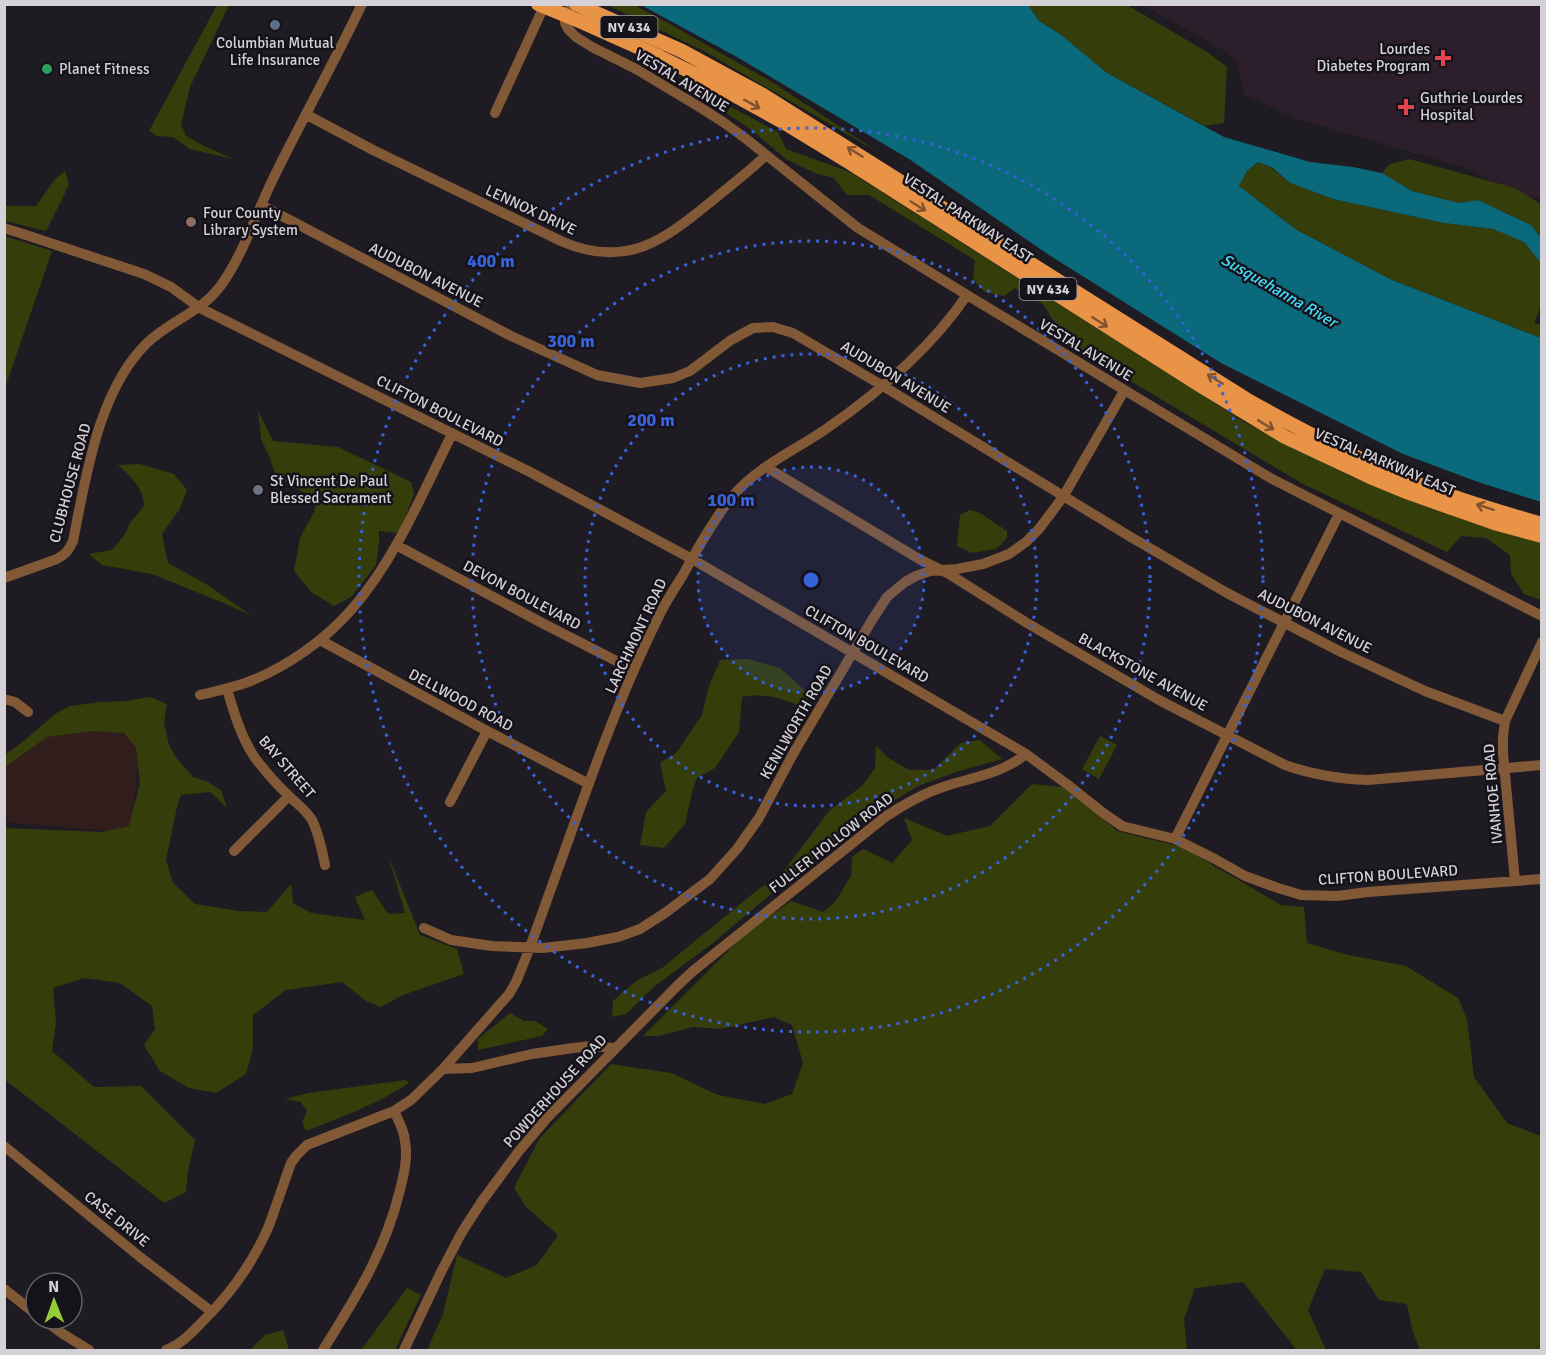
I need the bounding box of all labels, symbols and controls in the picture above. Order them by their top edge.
road number: NY 434 [600,16,658,38]
marker: Columbian Mutual Life Insurance [268,18,282,32]
place label: Columbian Mutual Life Insurance [216,34,334,69]
place label: Lourdes Diabetes Program [1317,40,1430,75]
street label: VESTAL AVENUE [632,46,732,116]
marker: Lourdes Diabetes Program [1434,49,1452,67]
place label: Planet Fitness [59,60,150,78]
marker: Planet Fitness [40,62,54,76]
place label: Guthrie Lourdes Hospital [1420,89,1523,124]
one-way arrow [743,98,760,110]
marker: Guthrie Lourdes Hospital [1397,98,1415,116]
one-way arrow [847,145,864,157]
street label: VESTAL PARKWAY EAST [900,169,1037,267]
street label: LENNOX DRIVE [483,181,579,239]
one-way arrow [909,200,926,212]
place label: Four County Library System [203,204,298,239]
marker: Four County Library System [184,215,198,229]
street label: AUDUBON AVENUE [366,239,486,311]
text: 400 m [467,250,515,272]
water label: Susquehanna River [1217,250,1342,333]
road number: NY 434 [1020,278,1076,300]
street label: VESTAL AVENUE [1036,315,1136,385]
one-way arrow [1091,316,1108,328]
text: 300 m [547,330,595,352]
street label: AUDUBON AVENUE [838,337,954,417]
street label: CLIFTON BOULEVARD [374,371,506,451]
one-way arrow [1207,373,1224,385]
text: 200 m [627,409,675,431]
one-way arrow [1257,419,1274,431]
street label: CLUBHOUSE ROAD [45,421,95,545]
street label: VESTAL PARKWAY EAST [1312,424,1459,500]
place label: St Vincent De Paul Blessed Sacrament [270,472,392,507]
marker: St Vincent De Paul Blessed Sacrament [251,483,265,497]
text: 100 m [707,489,755,511]
one-way arrow [1476,501,1495,512]
street label: DEVON BOULEVARD [460,556,584,634]
centre of rings [801,570,821,590]
street label: LARCHMONT ROAD [601,576,671,696]
street label: AUDUBON AVENUE [1255,585,1375,657]
street label: CLIFTON BOULEVARD [802,601,932,687]
street label: BLACKSTONE AVENUE [1075,629,1211,715]
street label: KENILWORTH ROAD [756,662,836,782]
street label: DELLWOOD ROAD [406,665,516,735]
street label: BAY STREET [255,732,319,802]
street label: IVANHOE ROAD [1480,743,1506,845]
street label: FULLER HOLLOW ROAD [765,789,897,897]
street label: CLIFTON BOULEVARD [1317,861,1459,889]
street label: POWDERHOUSE ROAD [500,1031,610,1151]
street label: CASE DRIVE [81,1187,153,1251]
north arrow [24,1271,84,1331]
text: N [48,1277,59,1297]

